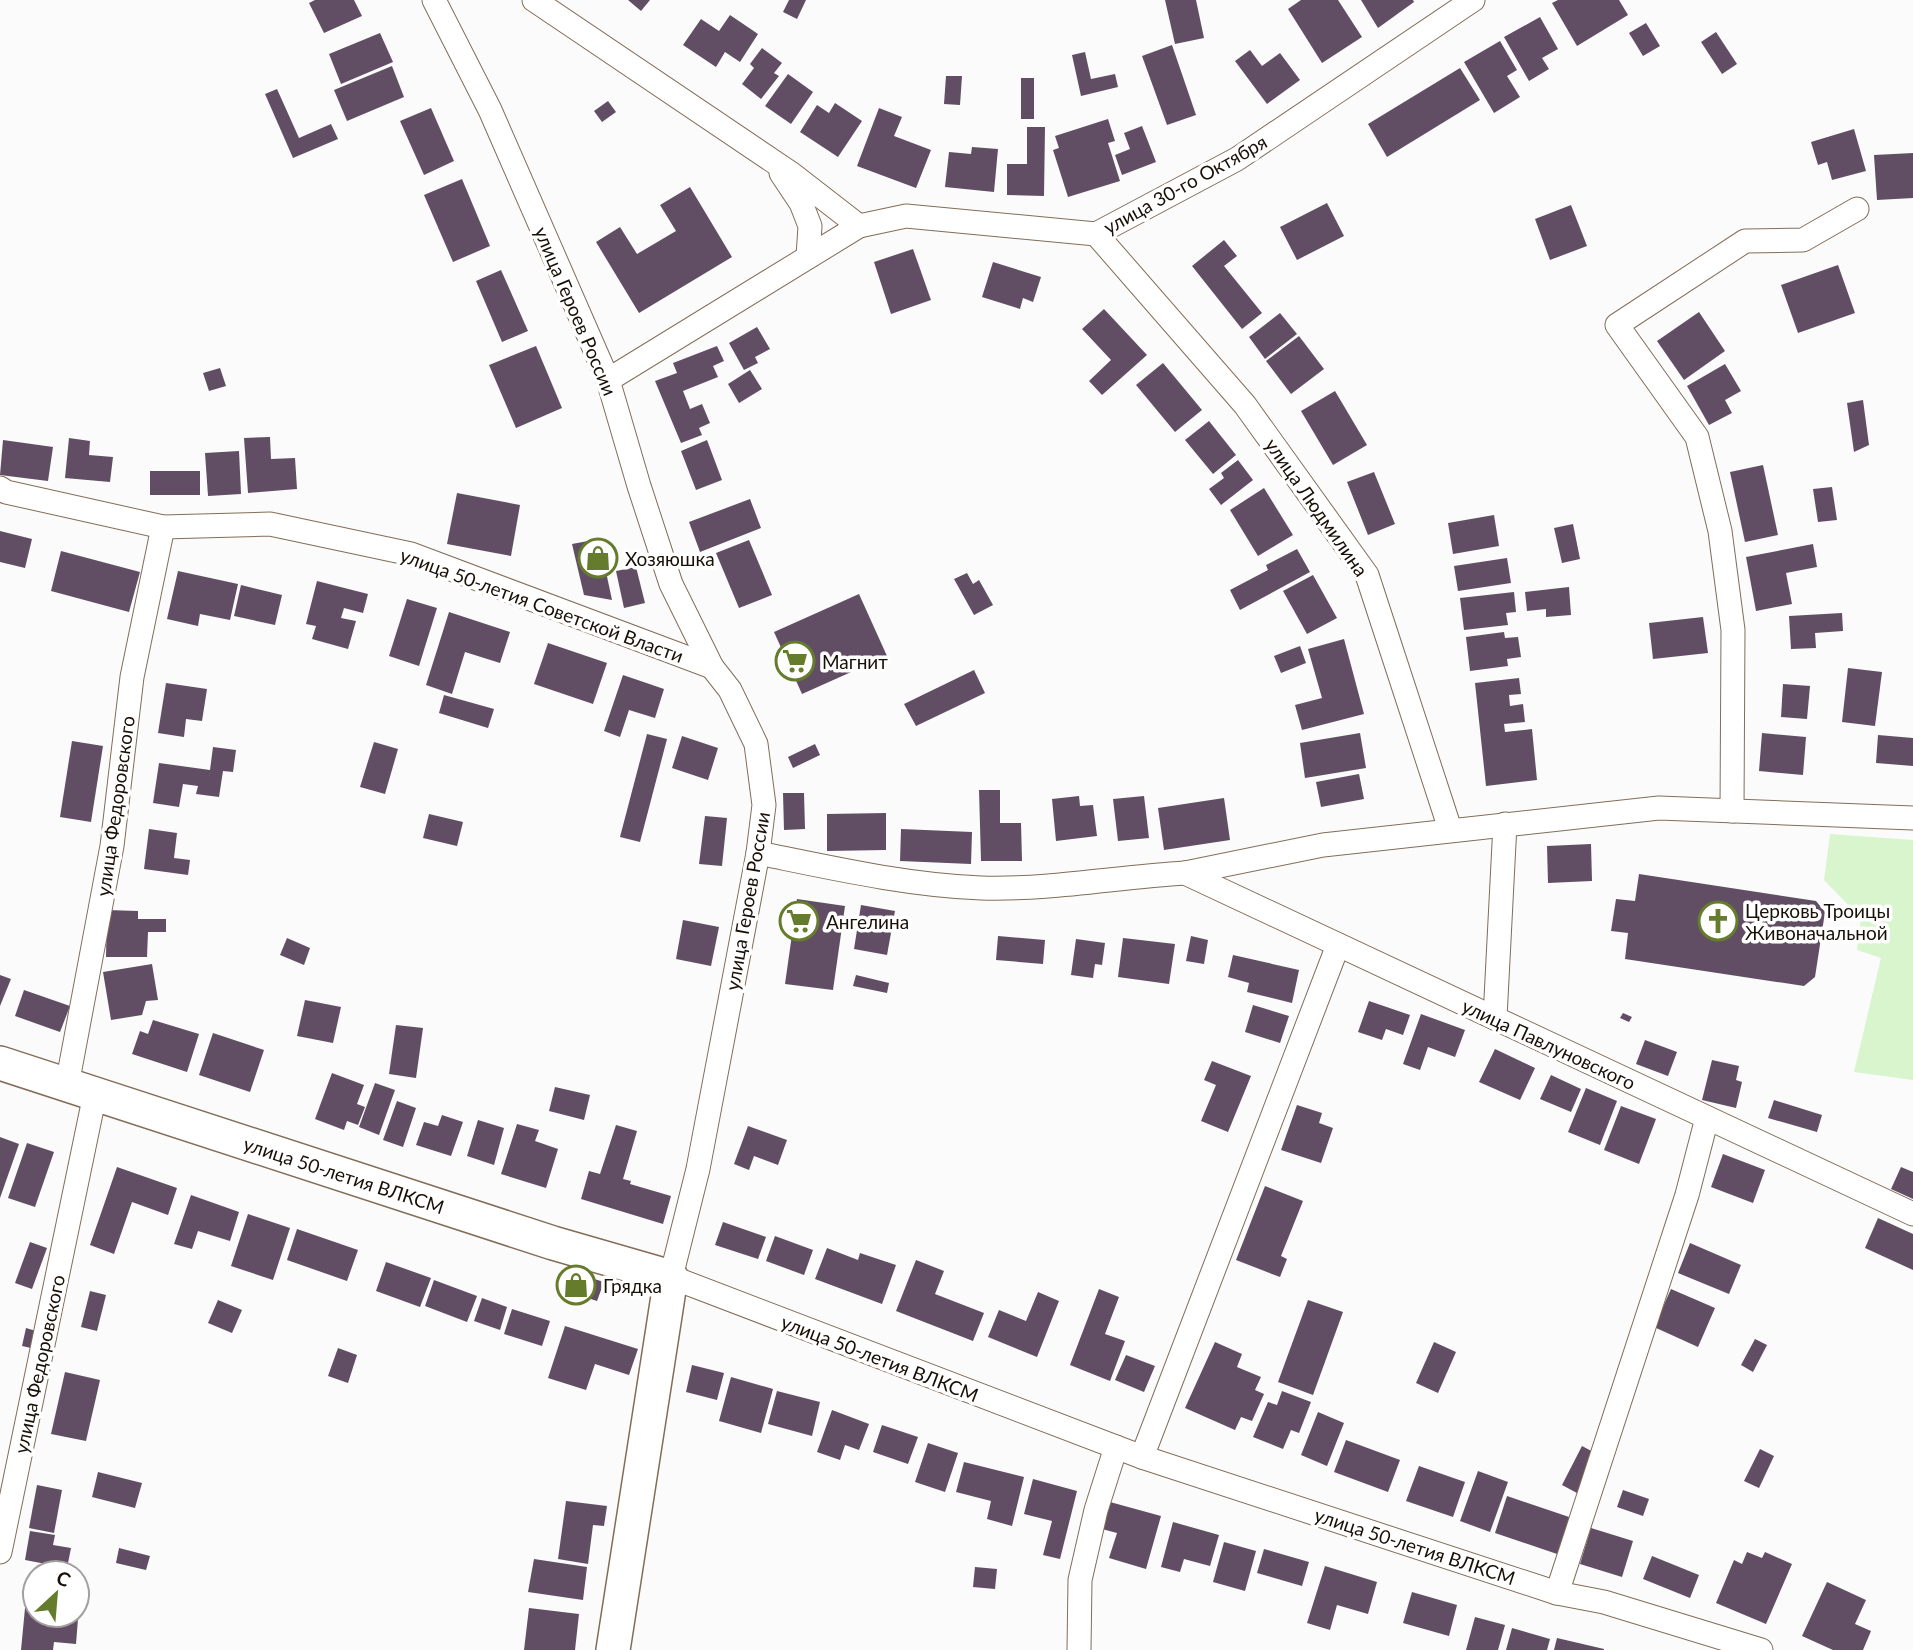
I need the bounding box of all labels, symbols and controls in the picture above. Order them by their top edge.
street label: улица 30-го Октября [1099,129,1271,239]
street label: улица Героев России [530,223,622,399]
street label: улица Людмилина [1261,434,1373,580]
shop icon: Хозяюшка [577,537,619,579]
street label: улица 50-летия Советской Власти [397,543,687,667]
place label: Хозяюшка [625,547,715,570]
supermarket icon: Магнит [774,640,816,682]
place label: Магнит [822,650,888,673]
street label: улица Федоровского [91,714,139,898]
street label: улица Героев России [720,810,774,992]
place label: Церковь Троицы Живоначальной [1745,899,1890,944]
supermarket icon: Ангелина [778,900,820,942]
church icon: Церковь Троицы Живоначальной [1697,900,1739,942]
place label: Ангелина [826,910,909,933]
street label: улица Павлуновского [1459,994,1639,1094]
street label: улица 50-летия ВЛКСМ [241,1132,447,1218]
shop icon: Грядка [555,1264,597,1306]
street label: улица Федоровского [9,1273,69,1455]
place label: Грядка [603,1274,662,1297]
street label: улица 50-летия ВЛКСМ [778,1310,982,1406]
street label: улица 50-летия ВЛКСМ [1312,1503,1518,1589]
north arrow [21,1559,91,1629]
text: С [53,1565,75,1592]

